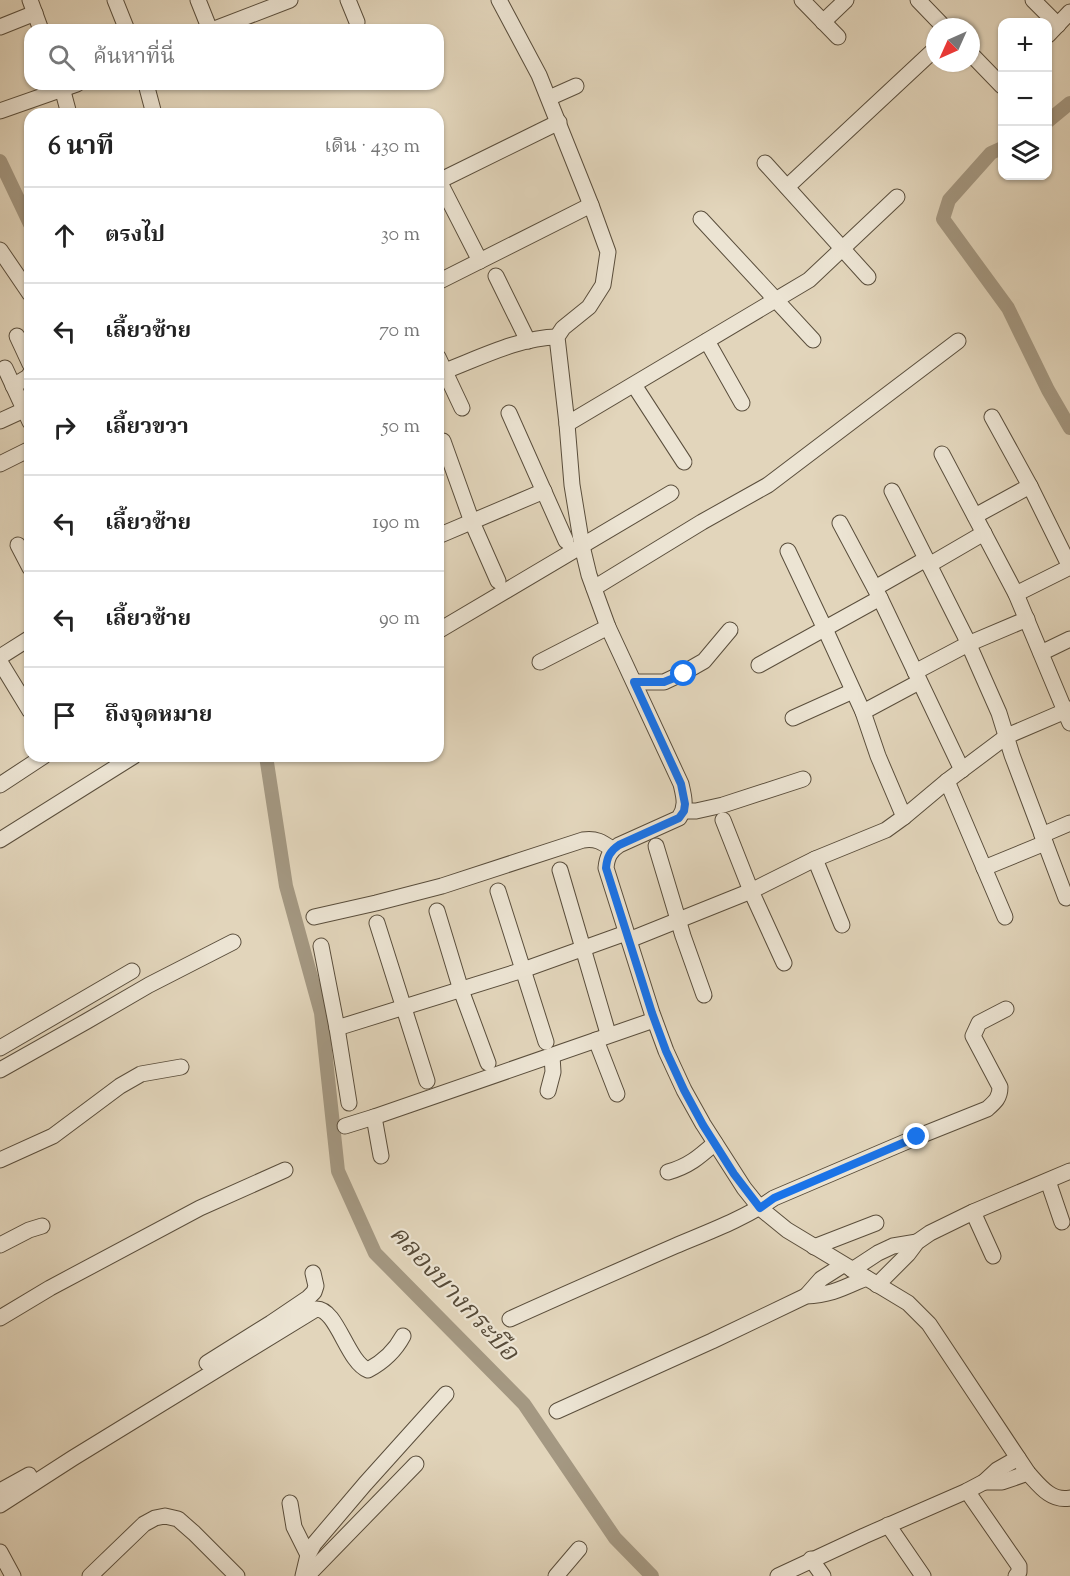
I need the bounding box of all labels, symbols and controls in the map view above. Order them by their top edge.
north arrow [926,18,980,72]
map controls [998,18,1052,180]
button: + [998,18,1052,72]
search box [24,24,444,90]
icon: search [45,41,78,74]
text: ค้นหาที่นี่ [93,42,175,74]
button: − [998,72,1052,126]
button: layers [998,126,1052,180]
text: 6 นาที [48,129,114,166]
text: เดิน · 430 m [324,133,420,162]
icon: ahead [48,219,81,252]
text: ตรงไป [105,220,165,252]
text: 30 m [381,221,420,250]
icon: left [48,315,81,348]
text: เลี้ยวซ้าย [105,316,191,348]
text: 70 m [379,317,420,346]
icon: right [48,411,81,444]
text: เลี้ยวขวา [105,412,189,444]
text: 50 m [382,413,420,442]
icon: left [48,507,81,540]
text: เลี้ยวซ้าย [105,508,191,540]
text: 190 m [372,509,420,538]
icon: left [48,603,81,636]
text: เลี้ยวซ้าย [105,604,191,636]
text: 90 m [379,605,420,634]
route start [670,660,696,686]
icon: arrive [48,699,81,732]
text: ถึงจุดหมาย [105,700,212,732]
route end [903,1123,929,1149]
water label: คลองบางกระบือ [380,1217,527,1371]

